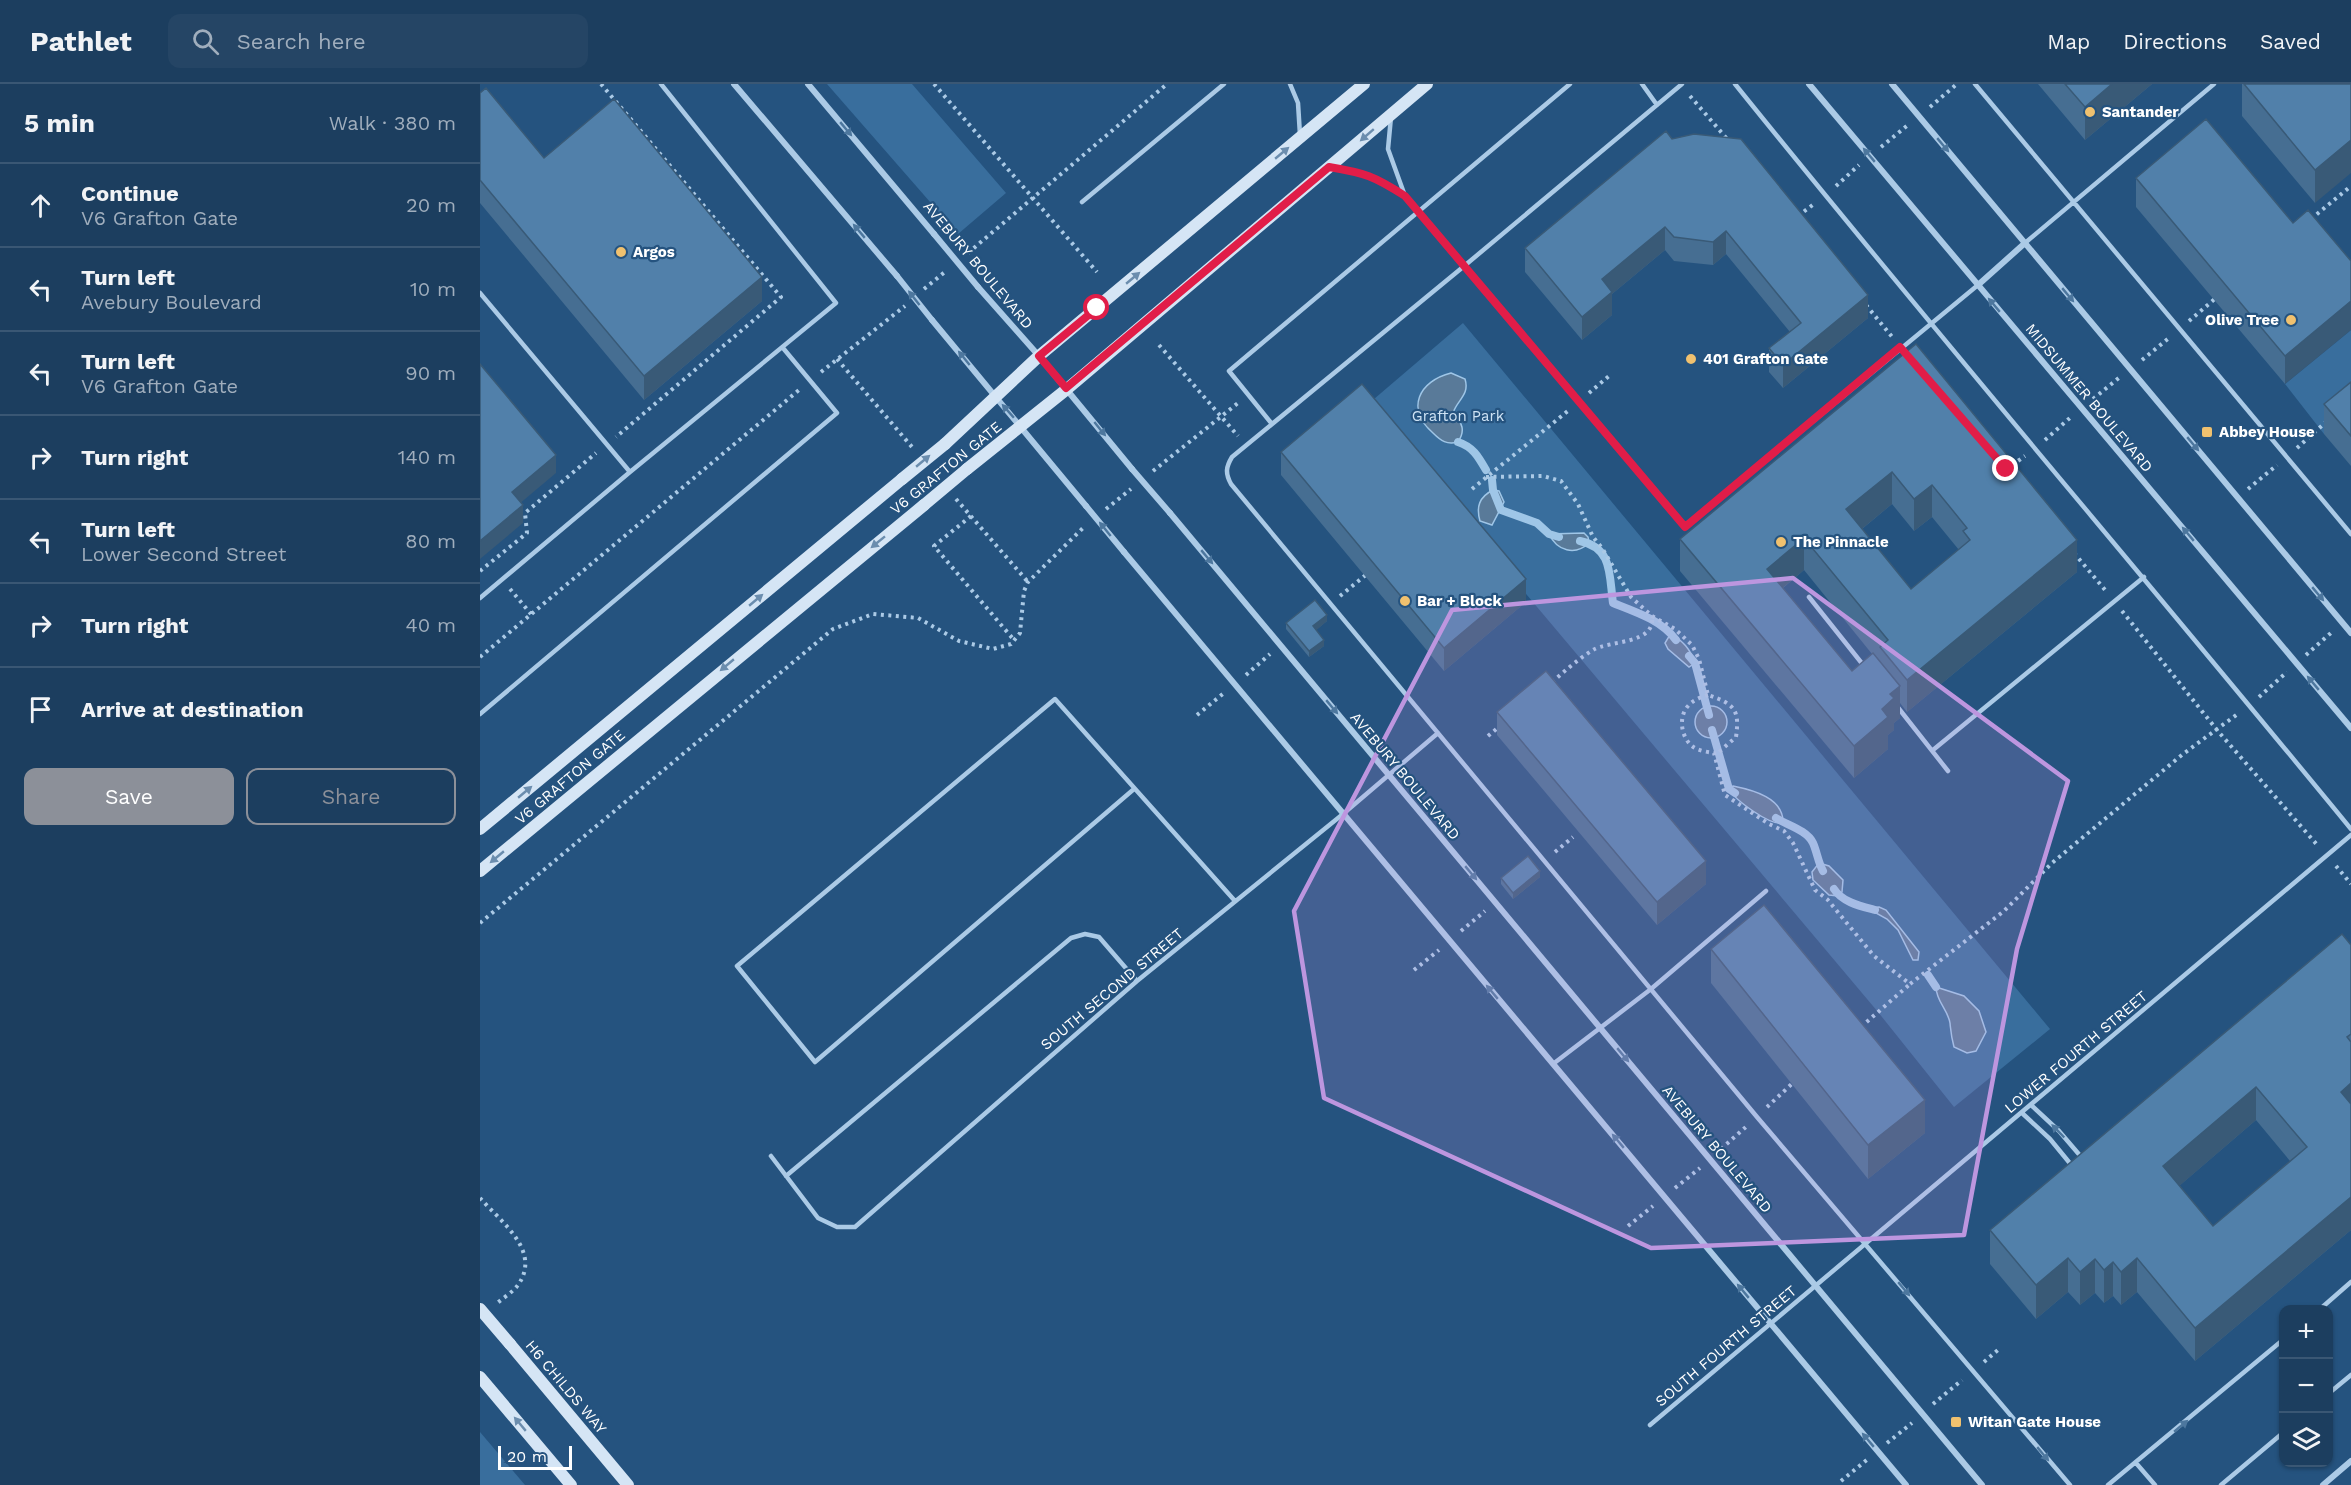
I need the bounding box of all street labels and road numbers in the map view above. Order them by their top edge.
street label: AVEBURY BOULEVARD [919,198,1037,332]
street label: MIDSUMMER BOULEVARD [2022,320,2156,476]
street label: V6 GRAFTON GATE [887,418,1005,518]
street label: AVEBURY BOULEVARD [1346,709,1464,843]
street label: V6 GRAFTON GATE [511,726,629,828]
street label: SOUTH SECOND STREET [1037,924,1187,1054]
street label: LOWER FOURTH STREET [2001,987,2151,1117]
street label: AVEBURY BOULEVARD [1658,1082,1776,1216]
street label: SOUTH FOURTH STREET [1652,1282,1800,1410]
street label: H6 CHILDS WAY [522,1337,611,1438]

